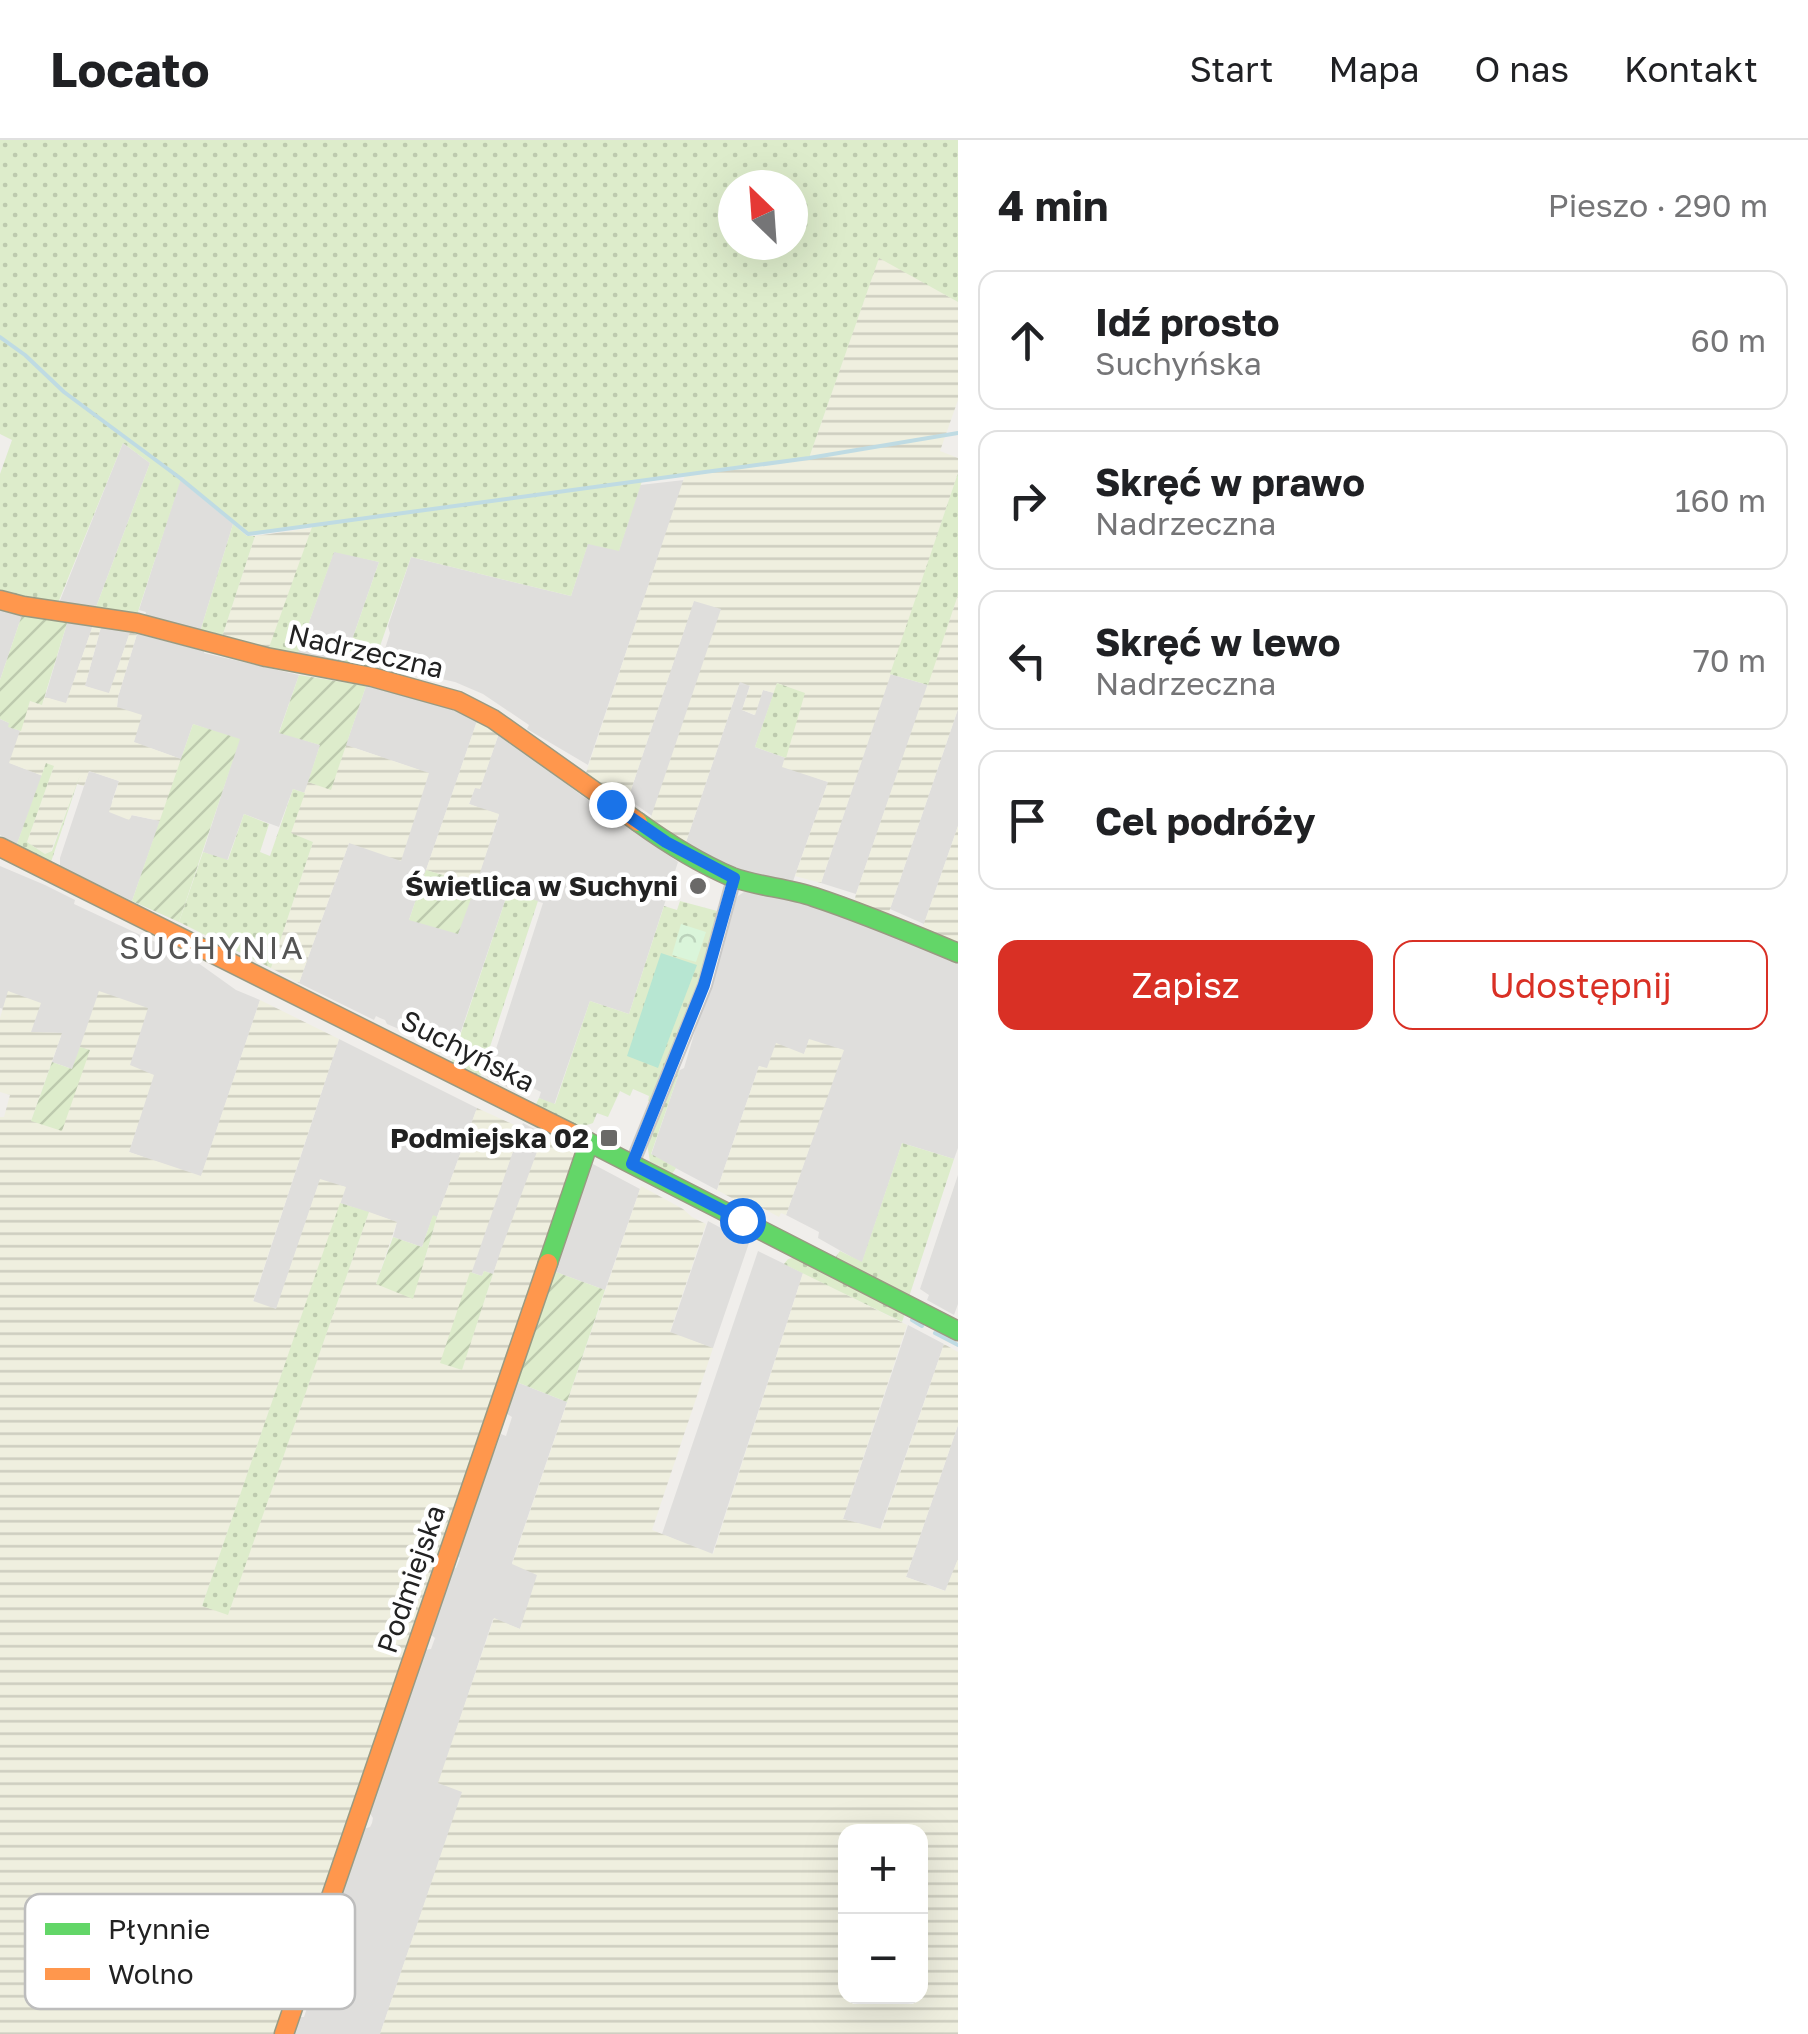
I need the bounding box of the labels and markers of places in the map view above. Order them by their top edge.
place label: Świetlica w Suchyni [405,869,678,902]
marker: Świetlica w Suchyni [687,875,709,897]
place label: Podmiejska 02 [390,1121,589,1154]
marker: Podmiejska 02 [598,1127,620,1149]

